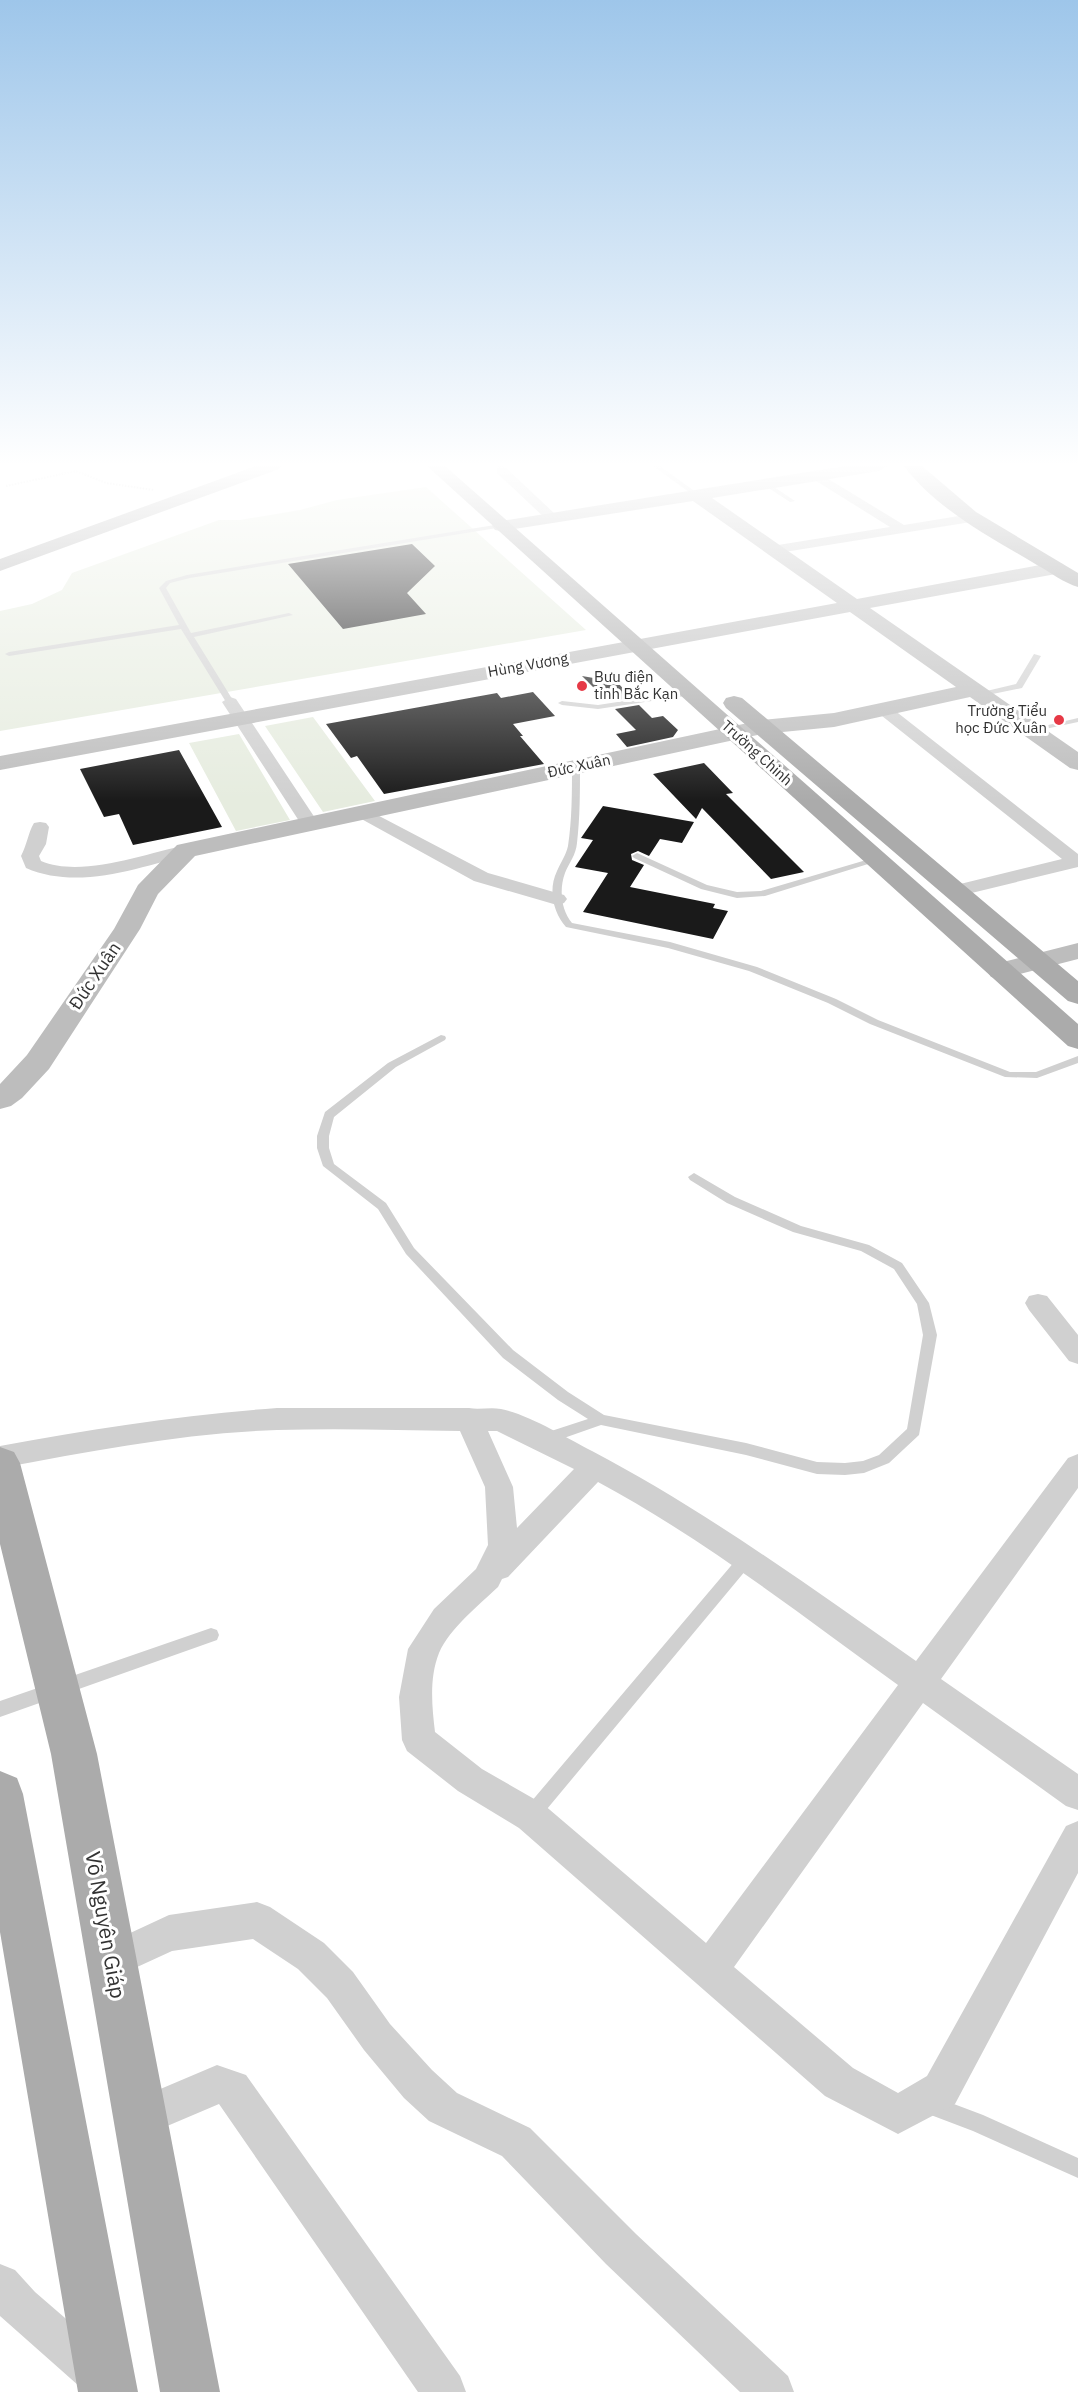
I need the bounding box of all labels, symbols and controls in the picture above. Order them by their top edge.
street label: Hùng Vương [486,648,570,681]
place label: Bưu điện tỉnh Bắc Kạn [594,667,678,703]
marker: Bưu điện tỉnh Bắc Kạn [575,679,589,693]
place label: Trường Tiểu học Đức Xuân [955,701,1047,737]
marker: Trường Tiểu học Đức Xuân [1052,713,1066,727]
street label: Trường Chinh [718,716,797,789]
street label: Đức Xuân [546,750,612,781]
street label: Đức Xuân [64,938,126,1014]
street label: Võ Nguyên Giáp [79,1849,133,2000]

